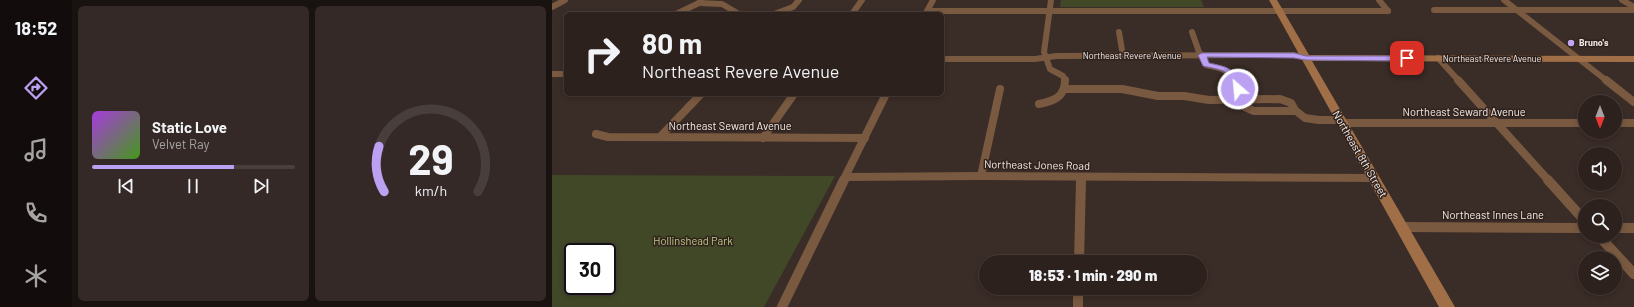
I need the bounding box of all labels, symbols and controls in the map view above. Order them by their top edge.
text: 18:52 [15,17,57,39]
text: 80 m [642,26,702,60]
icon: right [576,28,628,80]
place label: Bruno's [1579,37,1609,48]
marker: Bruno's [1566,38,1576,48]
pin [1390,41,1424,75]
icon: arrive [1396,47,1418,69]
street label: Northeast Revere Avenue [1083,50,1182,61]
street label: Northeast Revere Avenue [1443,53,1542,64]
text: Northeast Revere Avenue [642,60,839,82]
position arrow [1217,68,1259,110]
icon: directions [22,74,50,102]
north arrow [1578,95,1622,139]
map controls [1578,95,1622,295]
street label: Northeast Seward Avenue [1402,105,1526,118]
street label: Northeast 8th Street [1330,108,1391,200]
text: Static Love [152,118,227,136]
street label: Northeast Seward Avenue [668,119,792,132]
text: 29 [408,132,453,182]
icon: music [22,136,50,164]
text: Velvet Ray [152,136,210,152]
button: sound [1578,147,1622,191]
street label: Northeast Jones Road [984,157,1090,172]
icon: previous [115,175,137,197]
icon: pause [182,175,204,197]
icon: next [250,175,272,197]
text: km/h [414,181,447,198]
icon: phone [22,199,50,227]
button: search [1578,199,1622,243]
street label: Northeast Innes Lane [1442,208,1544,221]
park label: Hollinshead Park [653,234,733,247]
speed limit sign: 30 [564,243,616,295]
button: layers [1578,251,1622,295]
icon: climate [22,262,50,290]
text: 18:53 · 1 min · 290 m [1029,266,1157,284]

